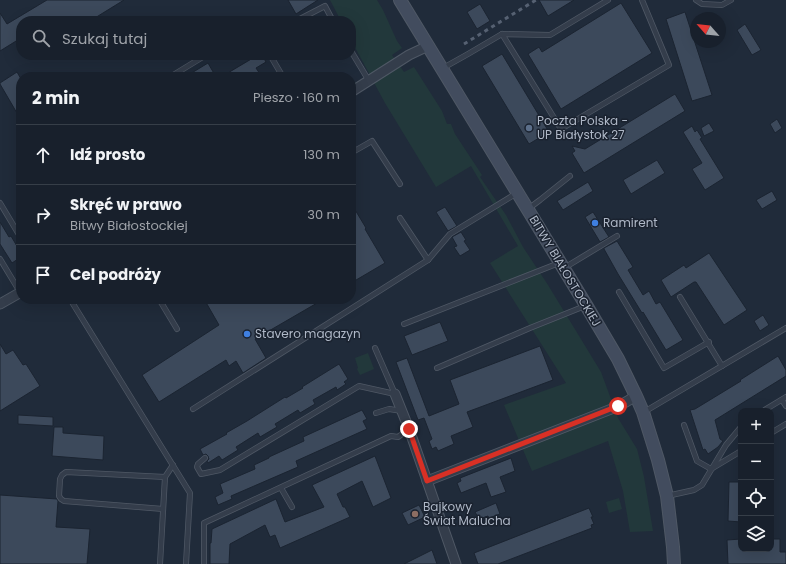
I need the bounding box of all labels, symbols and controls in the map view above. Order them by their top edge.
north arrow [690,12,726,48]
search box [16,16,356,60]
icon: search [30,27,52,49]
text: Szukaj tutaj [62,28,147,49]
text: 2 min [32,86,80,110]
text: Pieszo · 160 m [253,88,340,107]
place label: Poczta Polska - UP Białystok 27 [537,112,628,143]
marker: Poczta Polska - UP Białystok 27 [524,123,534,133]
icon: ahead [32,144,54,166]
text: Idź prosto [70,144,145,165]
text: 130 m [303,145,340,164]
text: Skręć w prawo [70,194,182,215]
icon: right [32,204,54,226]
text: 30 m [307,205,340,224]
street label: BITWY BIAŁOSTOCKIEJ [526,212,605,329]
place label: Ramirent [603,214,658,231]
text: Bitwy Białostockiej [70,216,188,235]
marker: Ramirent [590,218,600,228]
icon: arrive [32,264,54,286]
text: Cel podróży [70,264,161,285]
place label: Stavero magazyn [255,325,361,342]
marker: Stavero magazyn [242,329,252,339]
route start [609,397,627,415]
map controls [738,408,774,552]
button: + [738,408,774,444]
route end [400,420,418,438]
button: − [738,444,774,480]
button: locate [738,480,774,516]
place label: Bajkowy Świat Malucha [423,498,511,529]
marker: Bajkowy Świat Malucha [410,509,420,519]
button: layers [738,516,774,552]

